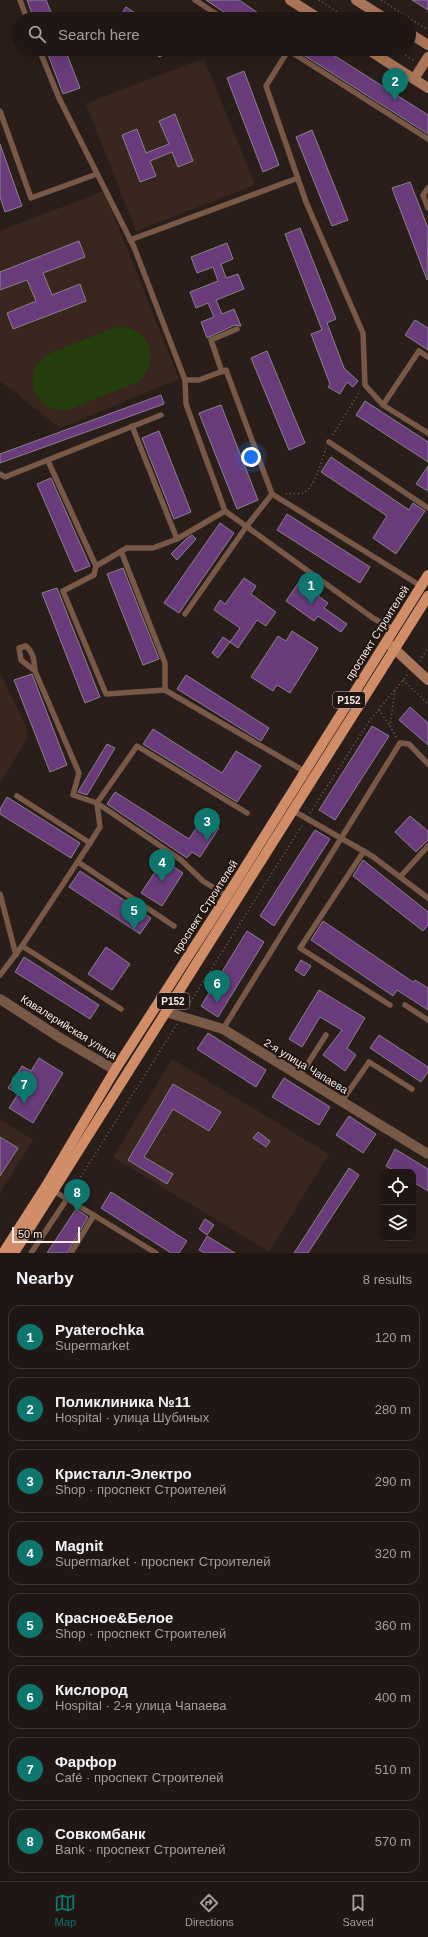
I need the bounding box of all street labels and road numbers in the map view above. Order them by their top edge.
street label: проспект Строителей [343,583,411,683]
road number: Р152 [333,692,365,708]
street label: проспект Строителей [170,858,240,956]
street label: Кавалерийская улица [19,992,120,1062]
road number: Р152 [157,993,189,1009]
street label: 2-я улица Чапаева [262,1036,351,1096]

